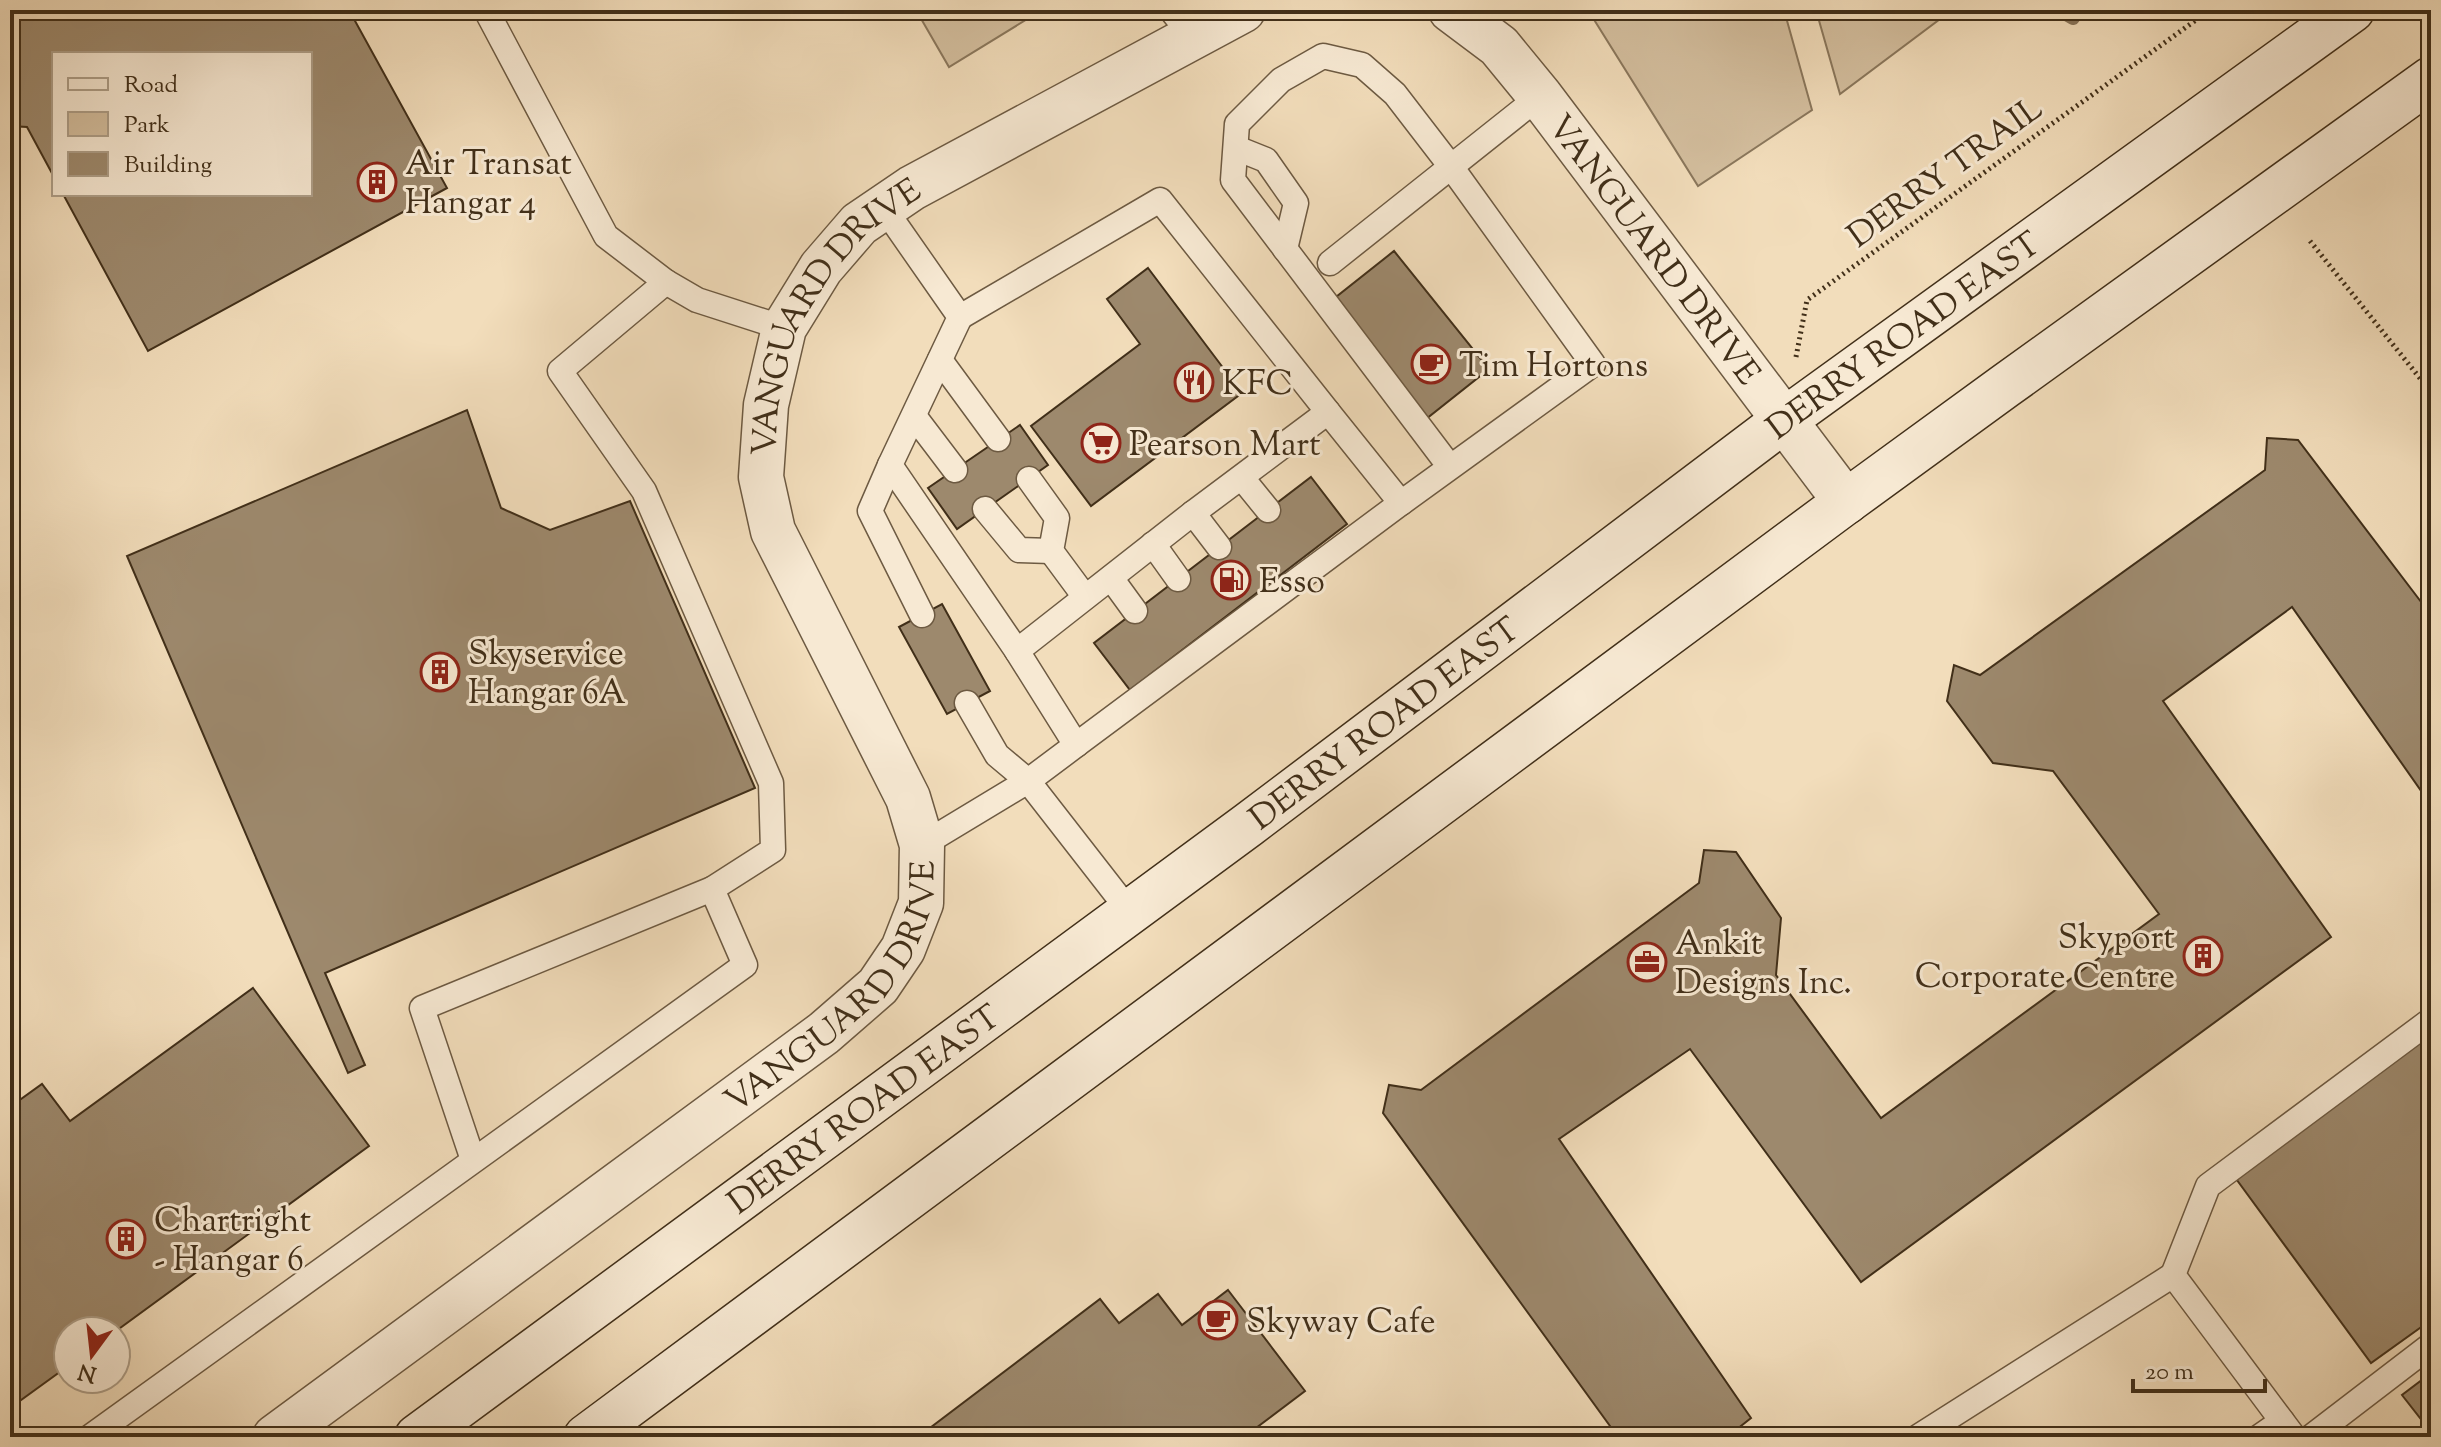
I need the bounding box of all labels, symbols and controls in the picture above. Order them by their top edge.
legend [52,52,312,196]
text: Road [124,69,178,103]
street label: DERRY TRAIL [1838,86,2054,262]
street label: VANGUARD DRIVE [1534,105,1771,396]
text: Park [124,109,170,143]
place label: Air Transat Hangar 4 [405,141,572,229]
text: Building [124,149,213,183]
building icon: Air Transat Hangar 4 [356,161,398,203]
street label: VANGUARD DRIVE [742,168,932,458]
street label: DERRY ROAD EAST [1757,222,2052,453]
cafe icon: Tim Hortons [1410,343,1452,385]
place label: Tim Hortons [1459,343,1648,392]
restaurant icon: KFC [1173,361,1215,403]
place label: KFC [1222,361,1293,410]
supermarket icon: Pearson Mart [1080,422,1122,464]
place label: Pearson Mart [1129,422,1321,471]
fuel station icon: Esso [1210,559,1252,601]
place label: Esso [1259,559,1325,608]
street label: DERRY ROAD EAST [1240,607,1531,844]
place label: Skyservice Hangar 6A [468,631,626,719]
building icon: Skyservice Hangar 6A [419,651,461,693]
street label: VANGUARD DRIVE [715,860,950,1126]
place label: Skyport Corporate Centre [1915,915,2175,1003]
place label: Ankit Designs Inc. [1675,921,1852,1009]
building icon: Skyport Corporate Centre [2182,935,2224,977]
office icon: Ankit Designs Inc. [1626,941,1668,983]
street label: DERRY ROAD EAST [719,994,1012,1228]
place label: Chartright - Hangar 6 [154,1198,311,1286]
building icon: Chartright - Hangar 6 [105,1218,147,1260]
cafe icon: Skyway Cafe [1197,1299,1239,1341]
place label: Skyway Cafe [1246,1299,1436,1348]
north arrow [52,1315,132,1395]
scale bar [2133,1343,2265,1393]
text: N [75,1354,100,1389]
text: 20 m [2145,1356,2194,1390]

